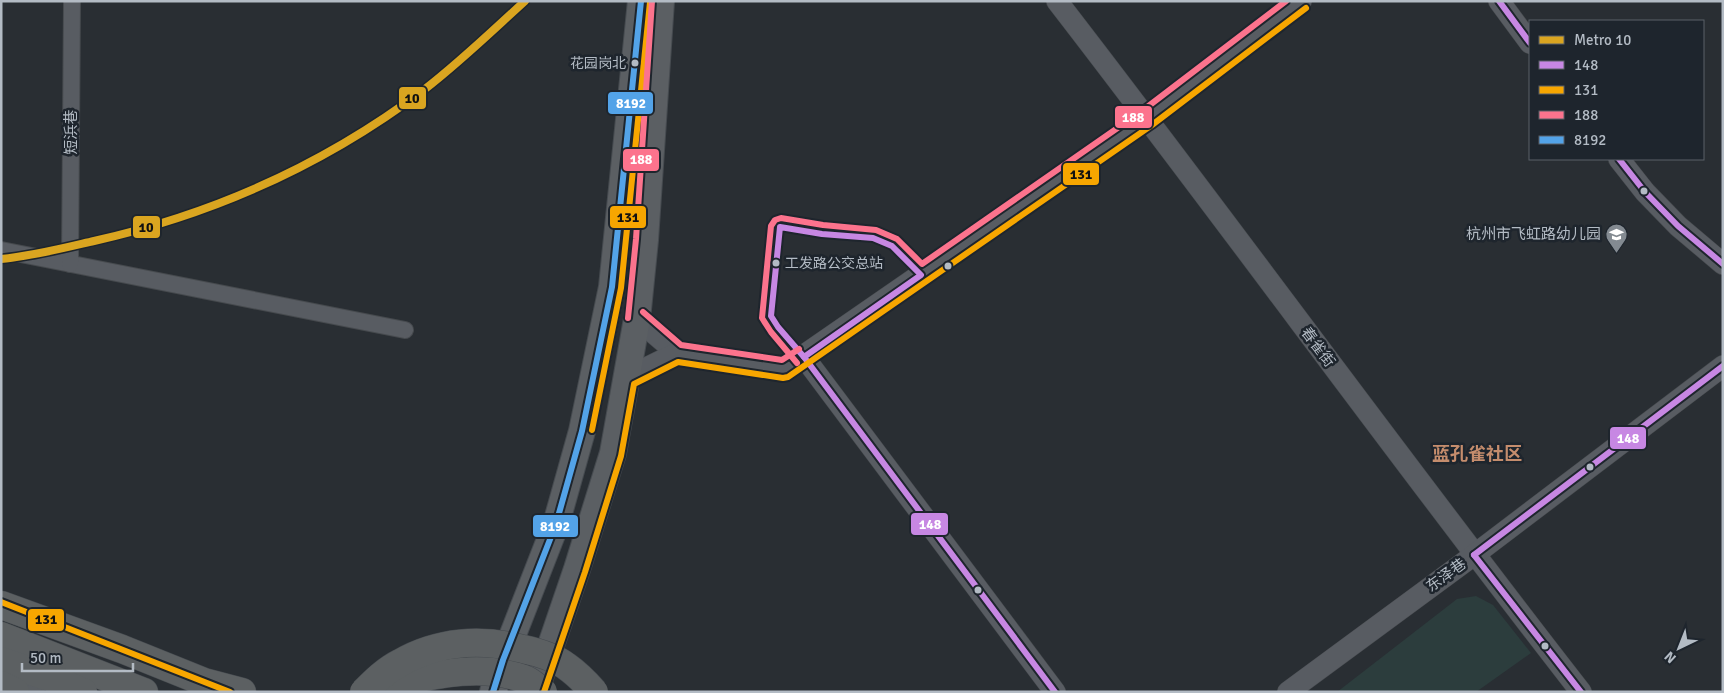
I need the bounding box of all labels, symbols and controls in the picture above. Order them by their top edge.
legend [1529,20,1704,160]
text: Metro 10 [1574,31,1631,49]
place label: 花园岗北 [570,55,626,72]
text: 148 [1574,56,1598,74]
marker: 花园岗北 [630,58,640,68]
text: 131 [1574,81,1598,99]
line badge: 10 [398,86,427,110]
text: 10 [404,90,420,107]
line badge: 8192 [607,91,654,115]
text: 8192 [616,95,646,112]
line badge: 188 [1114,105,1153,129]
text: 188 [1574,106,1598,124]
street label: 短浜巷 [62,109,80,155]
text: 188 [1122,109,1145,126]
text: 8192 [1574,131,1606,149]
line badge: 188 [622,148,660,172]
text: 188 [630,151,653,168]
line badge: 131 [1062,162,1100,186]
text: 131 [1070,166,1093,183]
unlabelled marker [1639,186,1649,196]
line badge: 131 [609,205,647,229]
text: 131 [617,209,640,226]
line badge: 10 [132,215,161,239]
text: 10 [138,219,154,236]
school or university icon: 杭州市飞虹路幼儿园 [1605,222,1629,253]
place label: 杭州市飞虹路幼儿园 [1466,225,1601,243]
place label: 工发路公交总站 [785,255,883,272]
marker: 工发路公交总站 [771,258,781,268]
unlabelled marker [943,261,953,271]
street label: 春雀街 [1297,324,1339,370]
line badge: 148 [1609,426,1647,450]
text: 148 [1617,430,1640,447]
district label: 蓝孔雀社区 [1432,443,1522,465]
unlabelled marker [1585,462,1595,472]
line badge: 148 [910,512,949,536]
line badge: 8192 [532,514,579,538]
text: 148 [919,516,942,533]
text: 8192 [540,518,570,535]
street label: 东泽巷 [1423,554,1469,596]
unlabelled marker [973,585,983,595]
line badge: 131 [27,608,65,632]
text: 131 [35,611,58,628]
north arrow [1654,623,1704,673]
scale bar [22,640,134,672]
unlabelled marker [1540,641,1550,651]
text: N [1661,648,1680,667]
text: 50 m [30,649,61,667]

